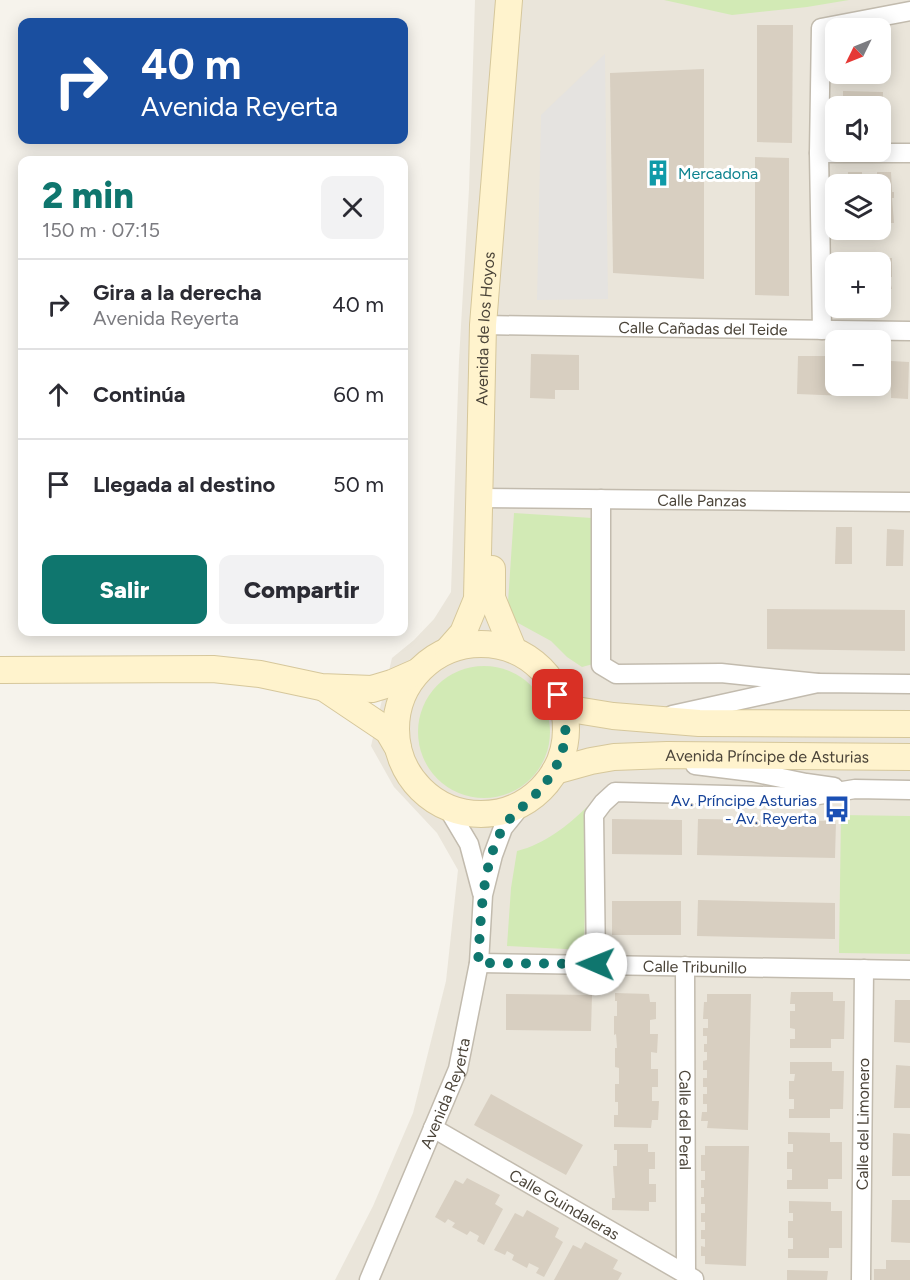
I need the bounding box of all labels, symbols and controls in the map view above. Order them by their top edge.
north arrow [825,18,891,84]
map controls [825,18,891,396]
text: 40 m [141,39,241,90]
icon: right [42,42,120,120]
text: Avenida Reyerta [141,90,338,123]
button: sound [825,96,891,162]
building icon: Mercadona [643,158,673,188]
place label: Mercadona [678,164,758,183]
text: 2 min [42,174,134,217]
button: layers [825,174,891,240]
button: close [321,176,384,239]
text: 150 m · 07:15 [42,218,160,242]
street label: Avenida de los Hoyos [472,251,498,406]
button: + [825,252,891,318]
text: Gira a la derecha [93,279,262,306]
icon: right [42,288,75,321]
text: 40 m [332,291,384,318]
text: Avenida Reyerta [93,306,239,330]
street label: Calle Cañadas del Teide [618,317,788,339]
button: − [825,330,891,396]
icon: ahead [42,378,75,411]
text: Continúa [93,381,186,408]
text: 60 m [333,381,384,408]
icon: arrive [42,468,75,501]
text: Llegada al destino [93,471,275,498]
text: 50 m [333,471,384,498]
street label: Calle Panzas [657,490,747,510]
button: Salir [42,555,207,624]
button: Compartir [219,555,384,624]
pin [532,669,583,720]
icon: arrive [541,678,574,711]
street label: Avenida Príncipe de Asturias [665,745,869,766]
place label: Av. Príncipe Asturias - Av. Reyerta [671,791,817,828]
bus stop icon: Av. Príncipe Asturias - Av. Reyerta [822,794,852,824]
position arrow [564,932,628,996]
street label: Calle Tribunillo [643,956,747,977]
street label: Avenida Reyerta [416,1036,473,1151]
street label: Calle del Limonero [852,1058,873,1190]
street label: Calle del Peral [676,1070,695,1170]
street label: Calle Guindaleras [506,1165,623,1243]

